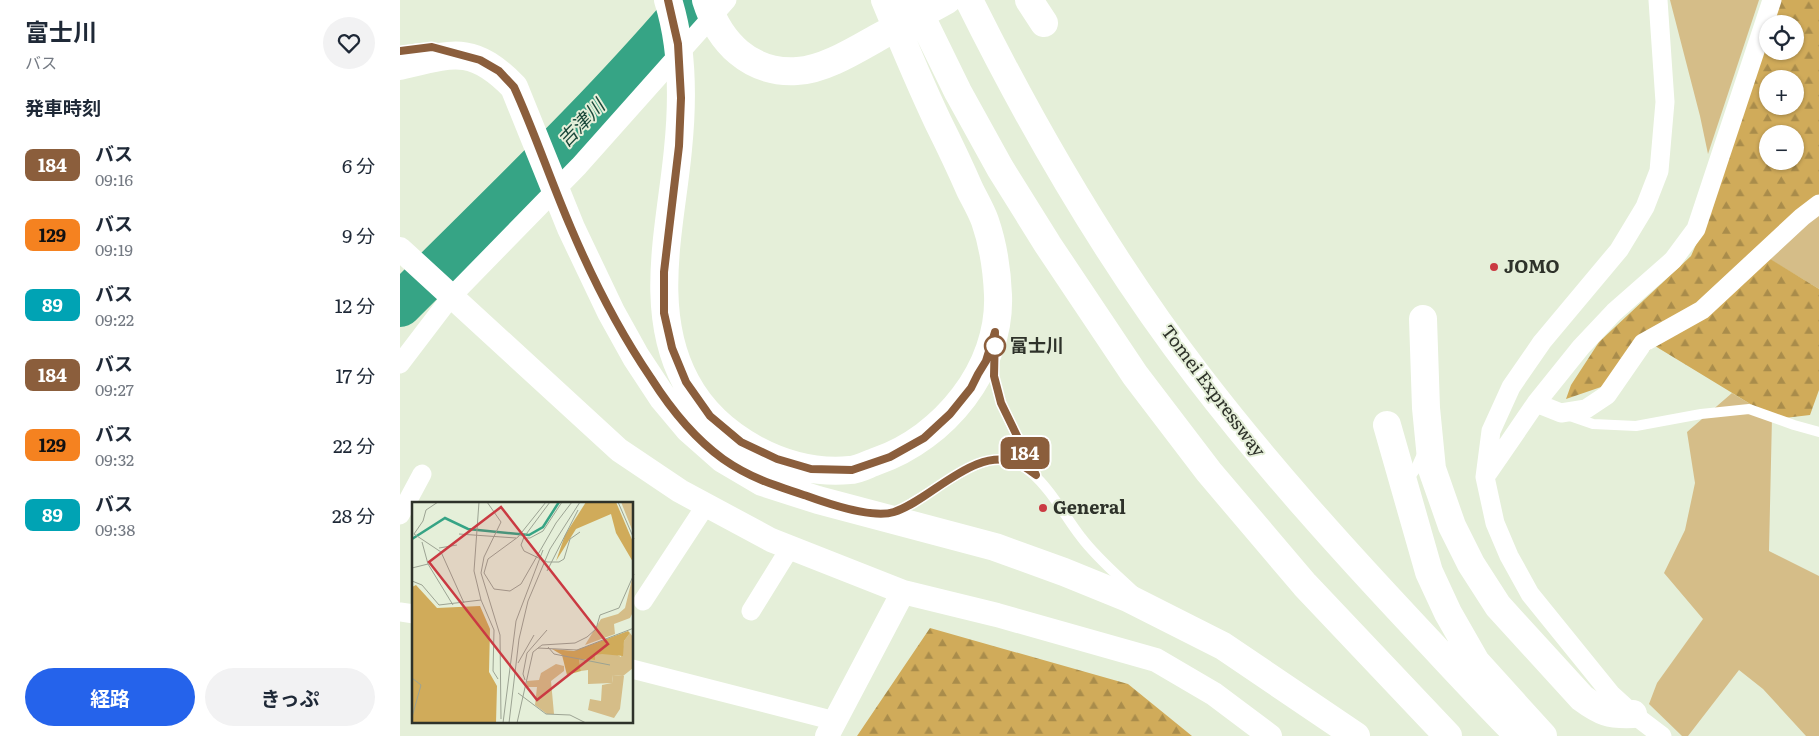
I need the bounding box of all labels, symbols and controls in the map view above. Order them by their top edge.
text: 富士川 [25,13,97,48]
map controls [1759,15,1804,170]
button: locate [1759,15,1804,60]
button: heart [323,17,375,69]
text: バス [25,50,57,74]
button: + [1759,70,1804,115]
water label: 吉津川 [550,91,612,153]
text: 発車時刻 [25,93,101,121]
button: − [1759,125,1804,170]
text: バス [95,139,133,167]
text: 184 [38,151,67,178]
text: 6 分 [342,151,375,179]
text: 09:16 [95,167,133,191]
text: バス [95,209,133,237]
text: 129 [39,221,66,248]
text: 9 分 [342,221,375,249]
text: 09:19 [95,237,133,261]
place label: JOMO [1504,252,1560,279]
marker: JOMO [1488,261,1500,273]
text: バス [95,279,133,307]
text: 89 [42,291,63,318]
text: 12 分 [335,291,375,319]
text: 09:22 [95,307,134,331]
street label: Tomei Expressway [1155,318,1273,462]
place label: 富士川 [1010,331,1064,358]
marker: 富士川 [984,335,1006,357]
text: バス [95,349,133,377]
text: 184 [38,361,67,388]
text: 17 分 [335,361,375,389]
text: 09:27 [95,377,134,401]
text: バス [95,419,133,447]
text: 129 [39,431,66,458]
text: 22 分 [333,431,375,459]
line badge: 184 [996,437,1054,469]
text: 184 [1011,439,1039,466]
text: 09:32 [95,447,134,471]
text: バス [95,489,133,517]
place label: General [1053,493,1126,520]
text: 89 [42,501,63,528]
text: 28 分 [332,501,375,529]
inset map [412,502,634,724]
marker: General [1037,502,1049,514]
text: 09:38 [95,517,135,541]
button: 経路 [25,668,195,726]
button: きっぷ [205,668,375,726]

